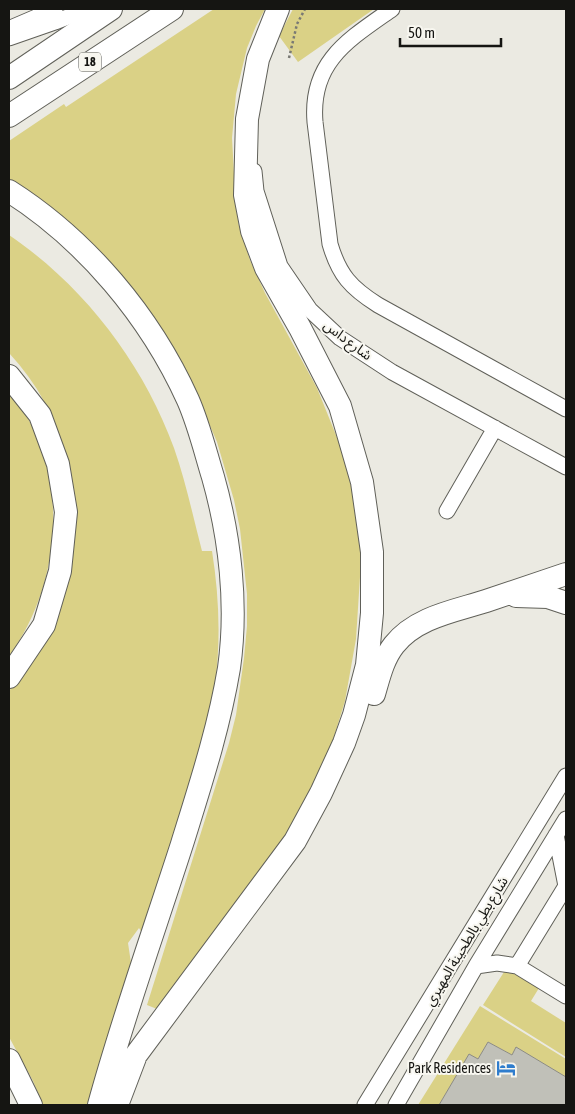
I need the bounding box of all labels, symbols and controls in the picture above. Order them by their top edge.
scale bar [400,15,501,47]
text: 50 m [408,24,435,41]
road number: 18 [79,52,101,72]
street label: شارع داس [319,317,375,366]
street label: شارع بطي بالطحينة المهيري [421,874,514,1010]
hotel icon: Park Residences [495,1057,517,1079]
place label: Park Residences [408,1060,491,1076]

